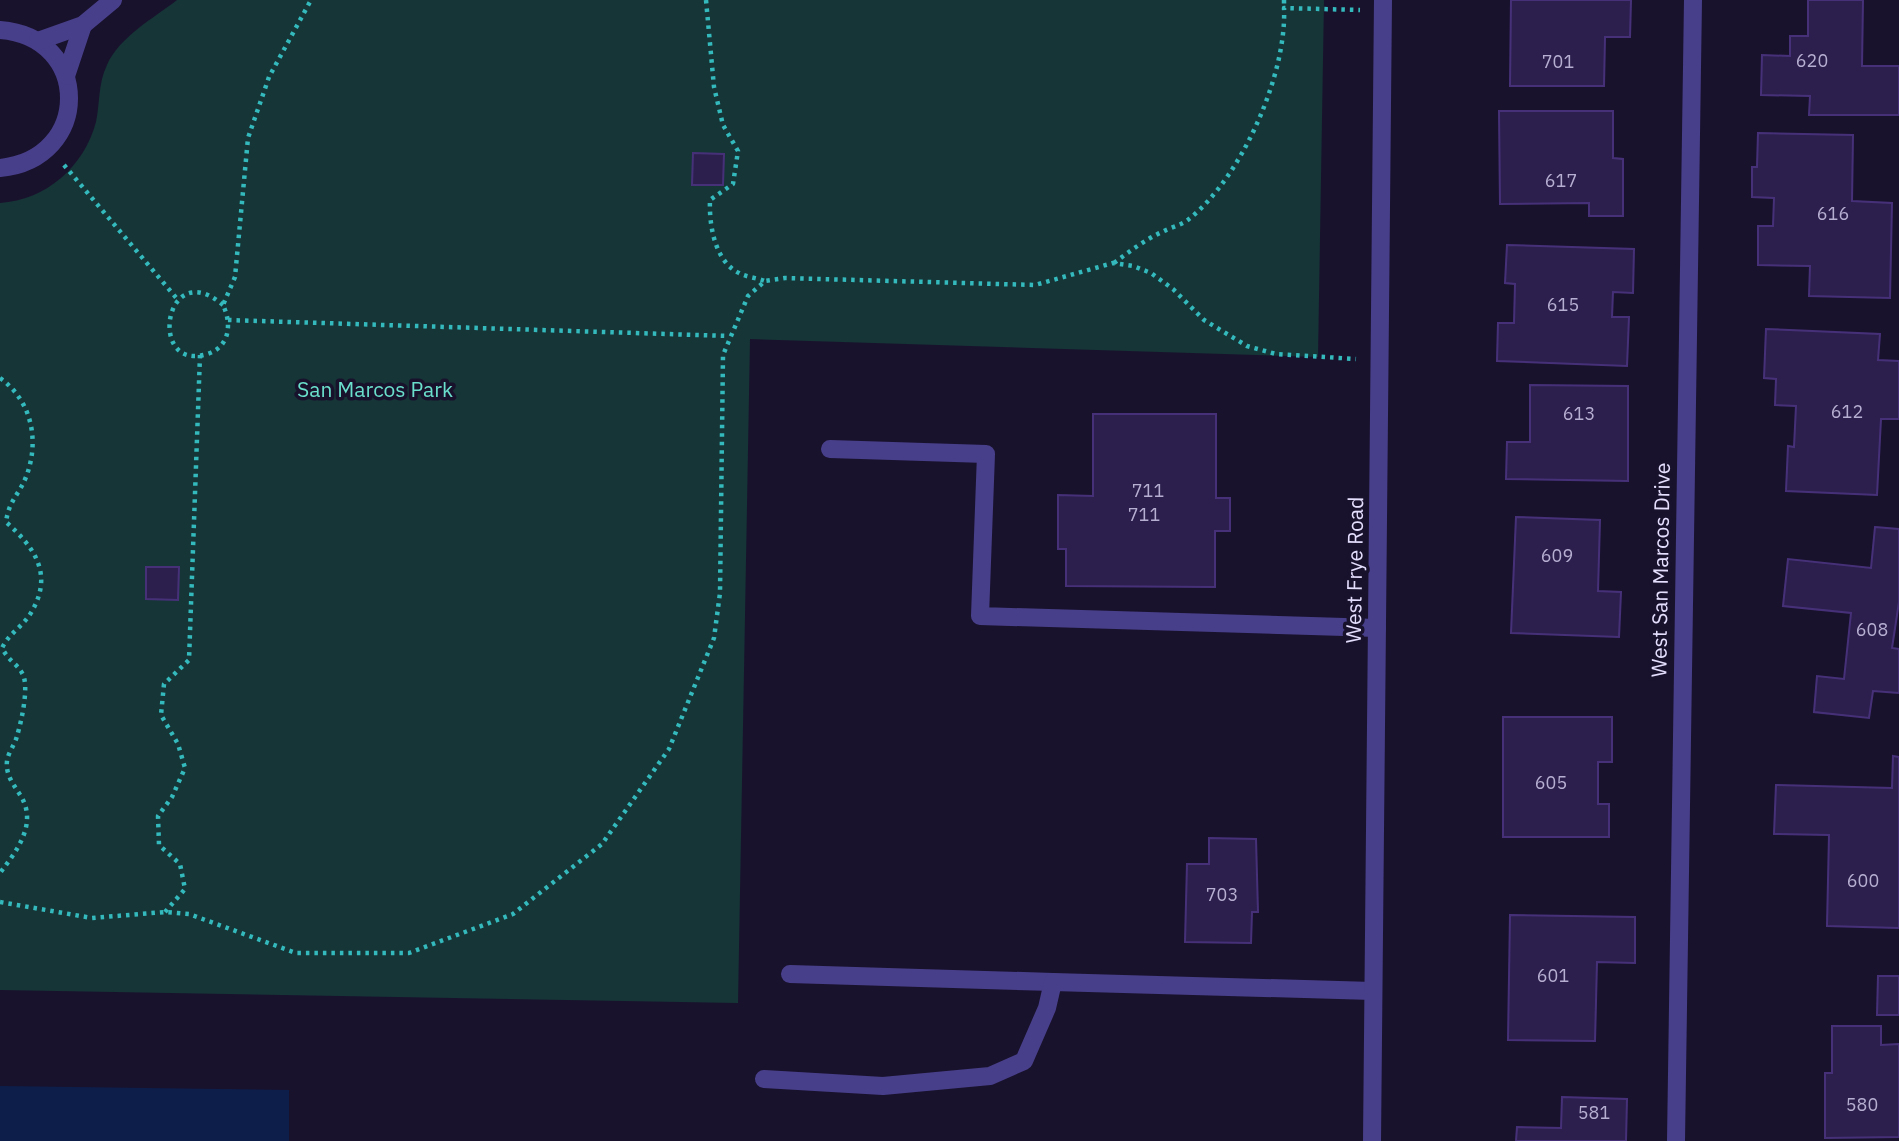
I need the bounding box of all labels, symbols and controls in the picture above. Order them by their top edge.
house number: 620 [1796,49,1828,72]
house number: 701 [1542,50,1574,73]
house number: 617 [1545,169,1577,192]
house number: 616 [1817,202,1849,225]
house number: 615 [1547,293,1579,316]
park label: San Marcos Park [297,375,453,403]
house number: 612 [1831,400,1863,423]
house number: 613 [1563,402,1595,425]
street label: West San Marcos Drive [1644,462,1676,678]
house number: 711 [1132,479,1164,502]
street label: West Frye Road [1339,496,1369,644]
house number: 711 [1128,503,1160,526]
house number: 609 [1541,544,1573,567]
house number: 608 [1856,618,1888,641]
house number: 605 [1535,771,1567,794]
house number: 600 [1847,869,1879,892]
house number: 703 [1206,883,1238,906]
house number: 601 [1537,964,1569,987]
house number: 580 [1846,1093,1878,1116]
house number: 581 [1578,1101,1610,1124]

